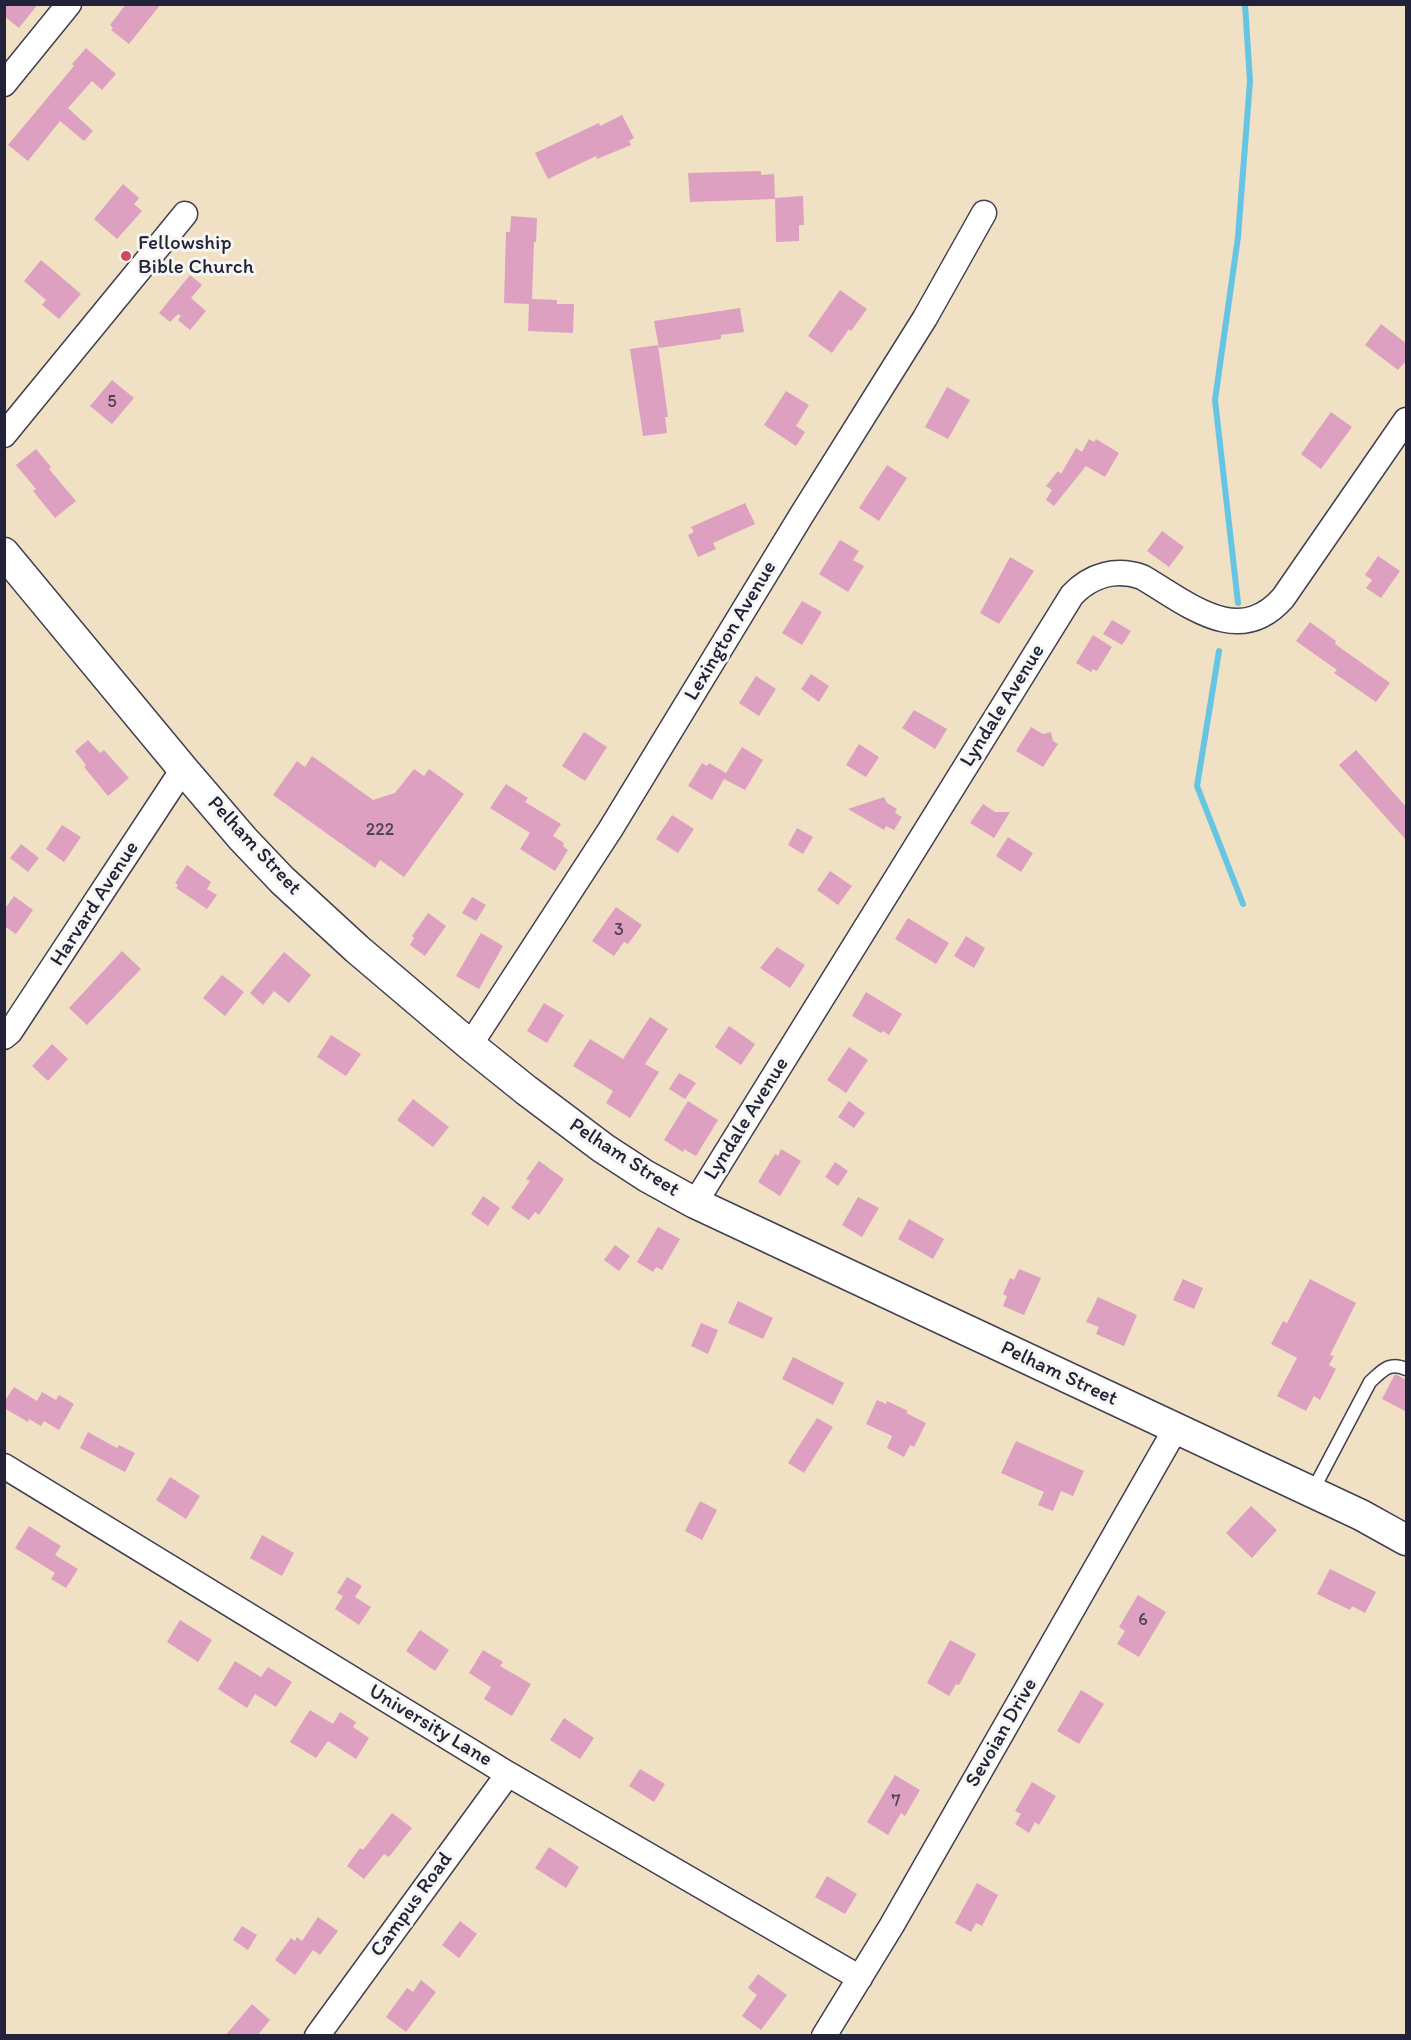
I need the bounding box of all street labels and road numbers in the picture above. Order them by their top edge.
street label: Lexington Avenue [679,557,783,705]
street label: Lyndale Avenue [955,640,1051,772]
street label: Pelham Street [202,791,306,901]
street label: Harvard Avenue [45,837,145,971]
street label: Lyndale Avenue [699,1053,795,1185]
street label: Pelham Street [564,1113,684,1203]
street label: Pelham Street [996,1336,1122,1412]
street label: Sevoian Drive [961,1674,1043,1792]
street label: University Lane [364,1679,496,1773]
street label: Campus Road [366,1848,458,1962]

